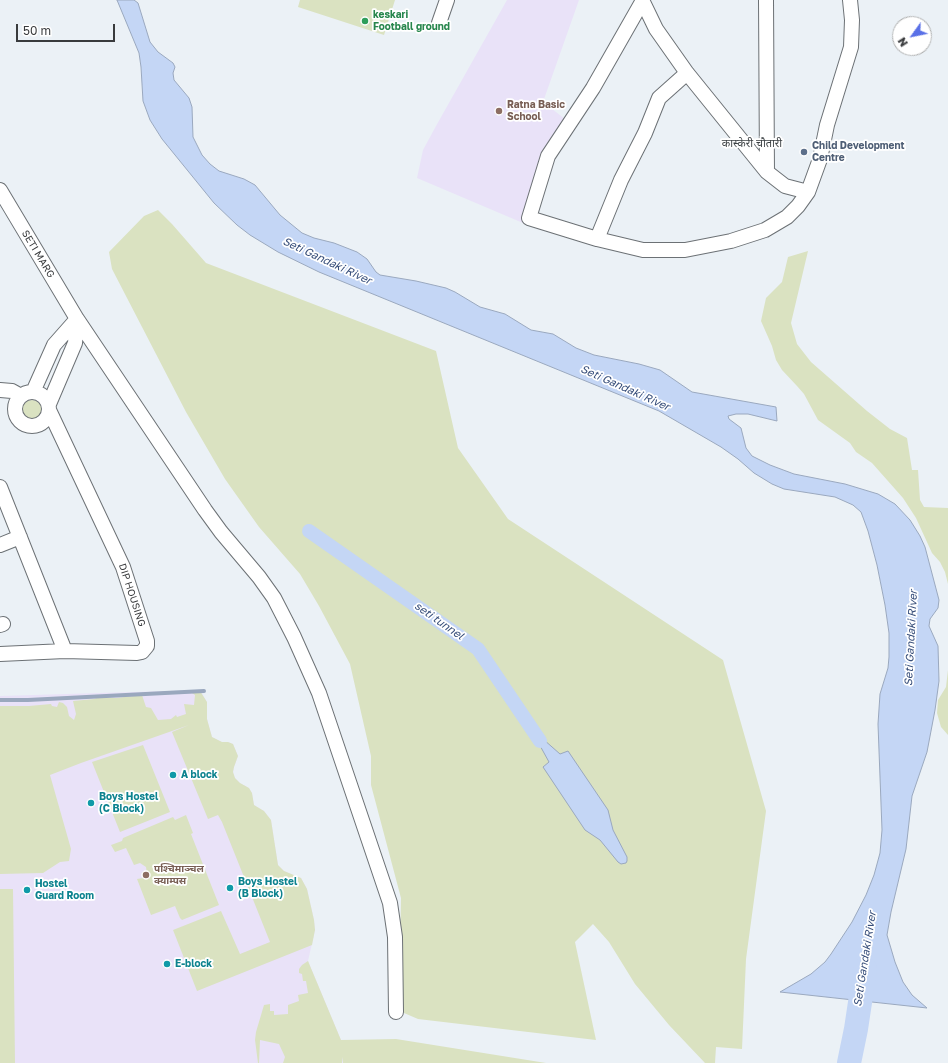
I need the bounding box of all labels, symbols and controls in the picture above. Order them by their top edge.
place label: keskari Football ground [373,9,450,32]
scale bar [18,16,117,42]
marker: keskari Football ground [360,16,370,26]
north arrow [892,16,932,56]
text: 50 m [23,23,51,38]
text: N [895,35,910,49]
place label: Ratna Basic School [507,99,565,122]
marker: Ratna Basic School [494,106,504,116]
district label: कास्केरी चौतारी [722,137,782,151]
place label: Child Development Centre [812,140,905,164]
marker: Child Development Centre [799,147,809,157]
street label: SETI MARG [19,228,57,280]
water label: Seti Gandaki River [281,235,373,287]
water label: Seti Gandaki River [578,362,672,414]
street label: DIP HOUSING [116,562,148,628]
water label: Seti Gandaki River [902,590,920,686]
water label: seti tunnel [412,599,466,643]
place label: A block [181,769,218,781]
marker: A block [168,770,178,780]
place label: Boys Hostel (C Block) [99,791,158,814]
marker: Boys Hostel (C Block) [86,798,96,808]
place label: पश्‍चिमाञ्‍चल क्याम्पस [154,863,204,886]
marker: पश्‍चिमाञ्‍चल क्याम्पस [141,870,151,880]
place label: Boys Hostel (B Block) [238,876,297,900]
place label: Hostel Guard Room [35,878,94,902]
marker: Boys Hostel (B Block) [225,883,235,893]
marker: Hostel Guard Room [22,885,32,895]
water label: Seti Gandaki River [851,910,879,1008]
place label: E-block [175,958,212,970]
marker: E-block [162,959,172,969]

